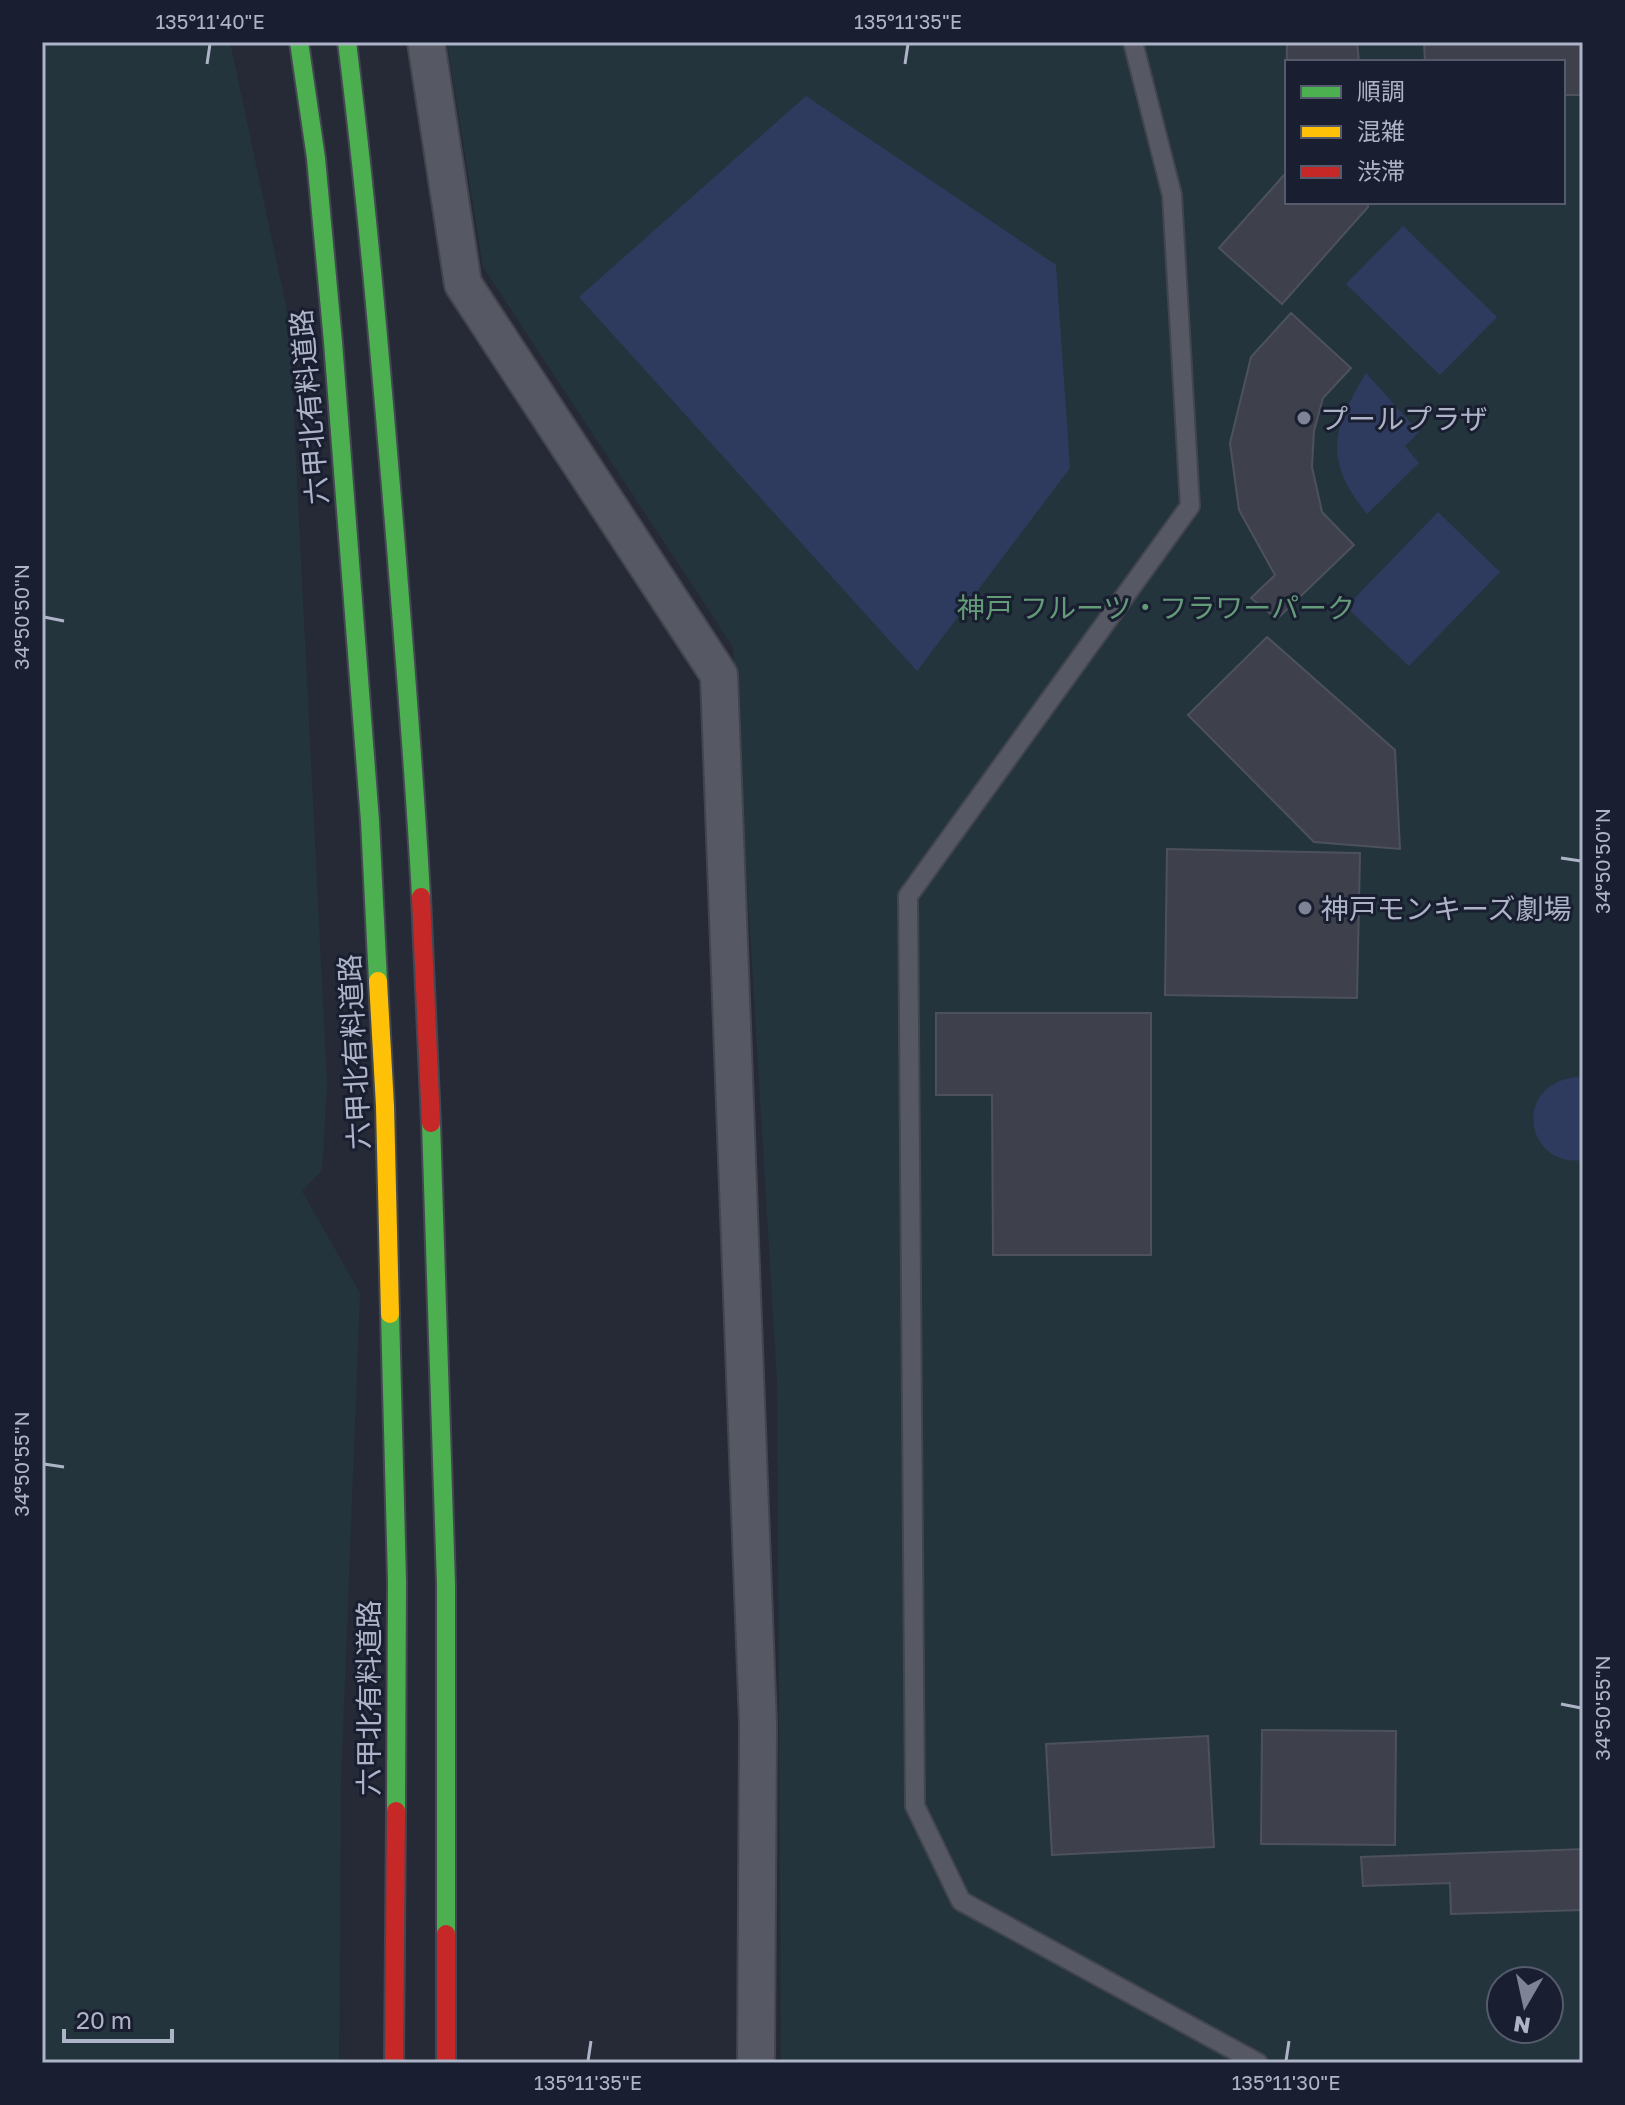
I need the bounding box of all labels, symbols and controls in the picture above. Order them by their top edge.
text: 135°11'40"E [155,9,265,33]
text: 135°11'35"E [854,9,962,33]
legend [1285,60,1565,204]
text: 順調 [1357,76,1405,105]
text: 混雑 [1357,116,1405,145]
text: 渋滞 [1357,156,1405,185]
street label: 六甲北有料道路 [284,308,334,506]
place label: プールプラザ [1320,402,1488,435]
marker: プールプラザ [1295,409,1313,427]
text: 34°50'50"N [9,564,33,670]
park label: 神戸 フルーツ・フラワーパーク [957,591,1355,624]
text: 34°50'50"N [1590,808,1614,914]
place label: 神戸モンキーズ劇場 [1321,892,1572,925]
marker: 神戸モンキーズ劇場 [1296,899,1314,917]
street label: 六甲北有料道路 [332,953,376,1151]
text: 34°50'55"N [9,1411,33,1517]
street label: 六甲北有料道路 [352,1600,385,1796]
text: 34°50'55"N [1590,1655,1614,1761]
north arrow [1485,1965,1565,2045]
scale bar [64,1993,172,2043]
text: 20 m [76,2005,132,2034]
text: N [1511,2011,1532,2040]
text: 135°11'35"E [534,2070,642,2094]
text: 135°11'30"E [1232,2070,1340,2094]

